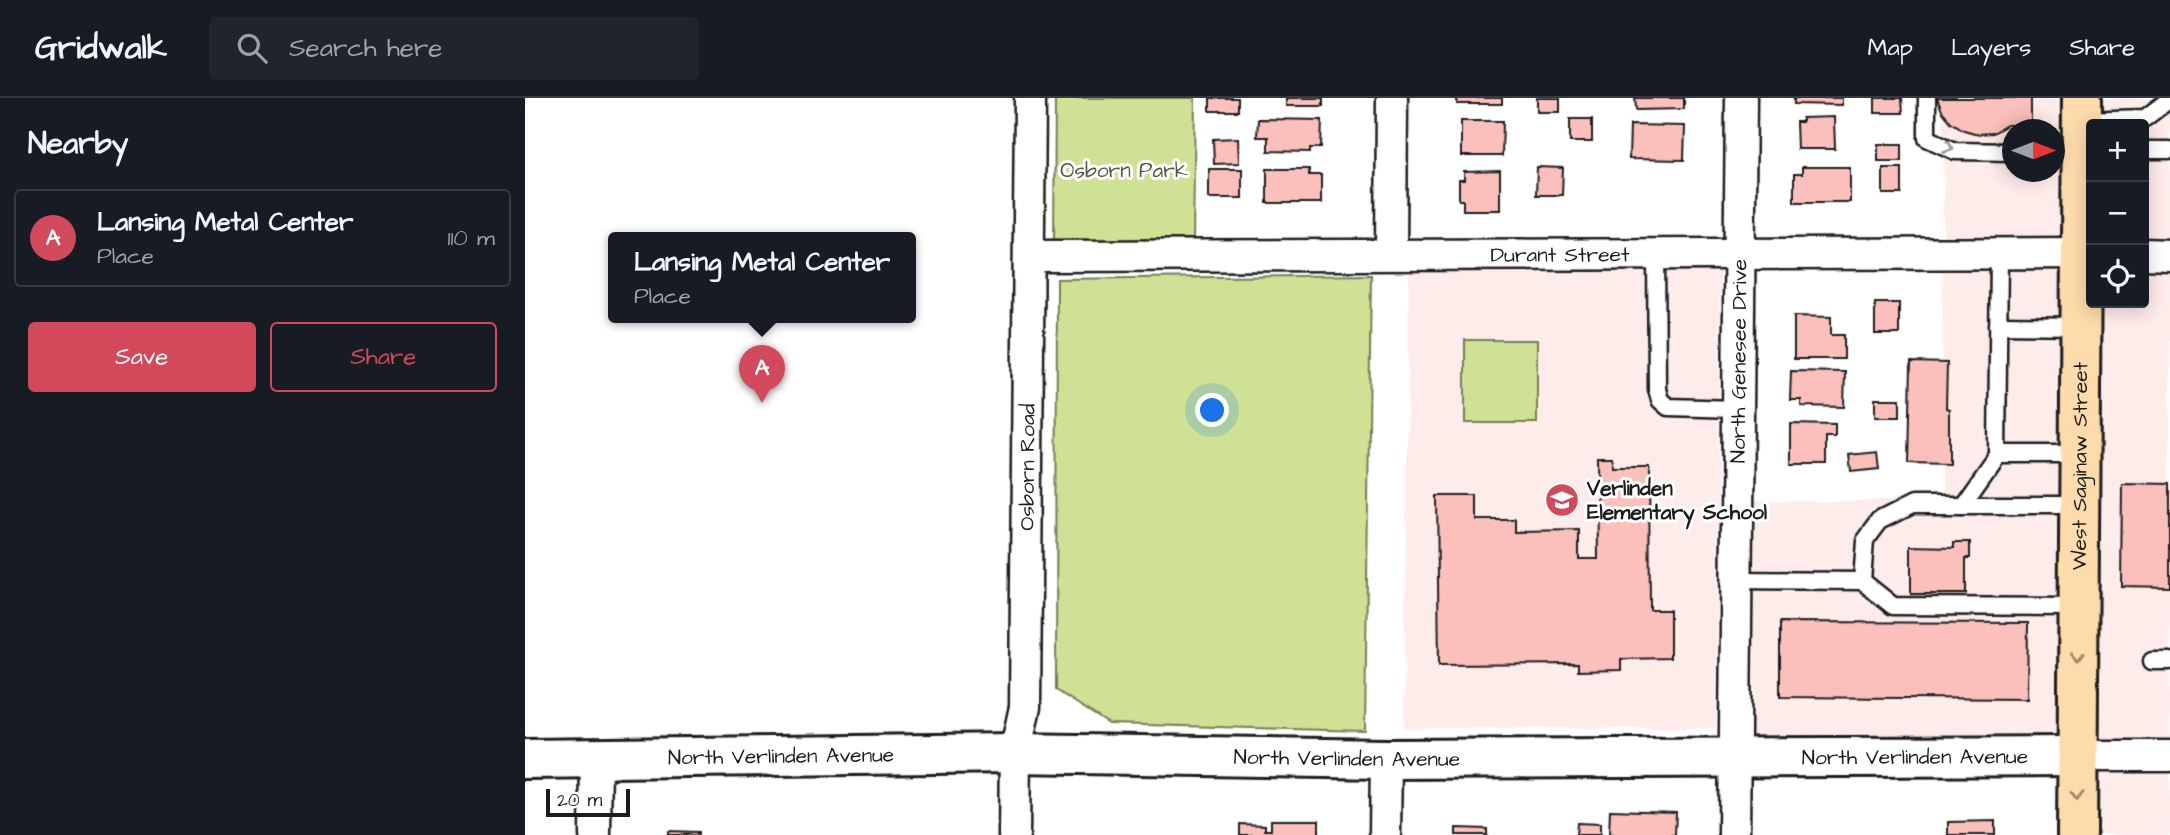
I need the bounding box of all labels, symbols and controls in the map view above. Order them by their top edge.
search box [209,17,699,80]
text: Gridwalk [35,25,167,71]
icon: search [233,29,271,67]
text: Search here [289,30,442,66]
text: Map [1868,31,1913,65]
text: Layers [1951,31,2031,65]
text: Share [2069,31,2135,65]
north arrow [2002,119,2065,182]
map controls [2086,119,2149,308]
button: + [2086,119,2149,182]
text: Nearby [28,123,128,165]
one-way arrow [1943,139,1955,153]
park label: Osborn Park [1060,156,1188,185]
button: − [2086,182,2149,245]
text: Lansing Metal Center [97,204,353,240]
text: A [46,222,60,254]
text: 110 m [447,222,495,254]
popup [608,232,916,323]
text: Place [97,240,154,272]
street label: Durant Street [1491,240,1630,270]
text: Lansing Metal Center [634,244,890,280]
button: locate [2086,245,2149,308]
street label: North Genesee Drive [1724,259,1754,463]
text: Place [634,280,691,312]
button: Save [28,322,256,392]
button: Share [270,322,497,392]
pin: A [739,345,785,403]
street label: West Saginaw Street [2065,361,2096,570]
your location [1195,393,1229,427]
street label: Osborn Road [1012,403,1042,531]
place label: Verlinden Elementary School [1586,474,1768,530]
school or university icon: Verlinden Elementary School [1543,481,1581,519]
one-way arrow [2070,651,2086,662]
street label: North Verlinden Avenue [668,740,894,772]
street label: North Verlinden Avenue [1802,742,2028,772]
street label: North Verlinden Avenue [1233,743,1460,774]
scale bar [546,786,630,818]
text: 20 m [557,787,602,814]
one-way arrow [2069,791,2085,801]

